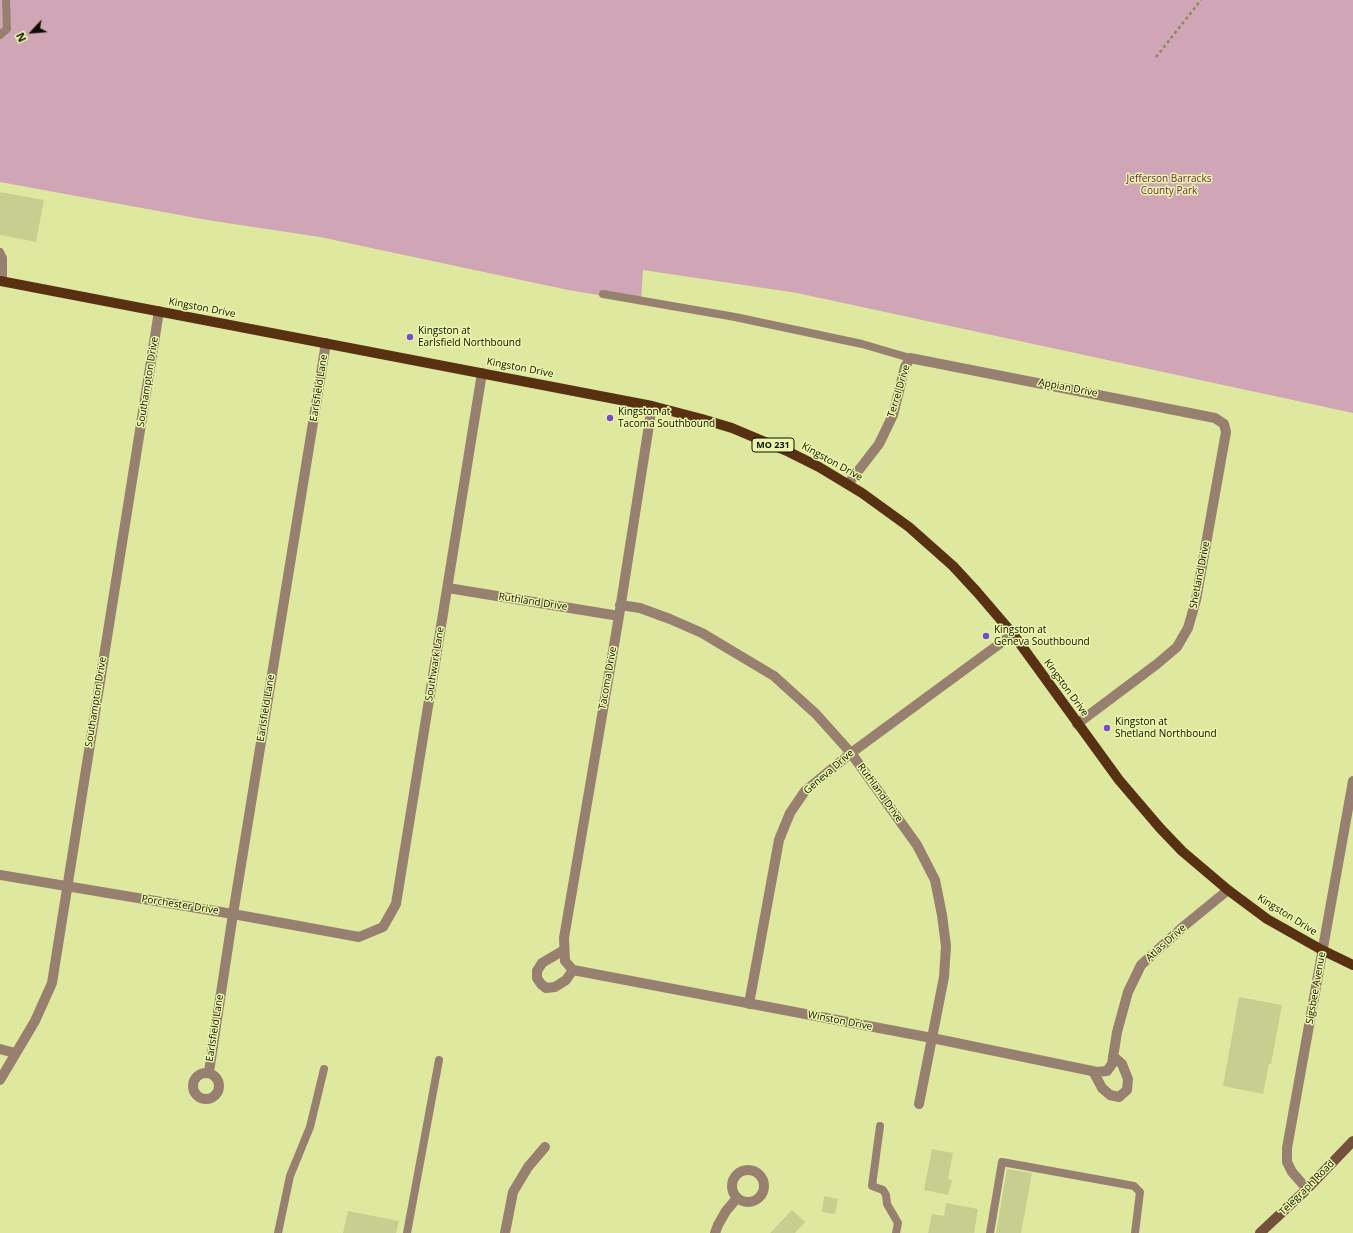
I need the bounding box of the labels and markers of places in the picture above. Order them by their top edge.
place label: Kingston at Earlsfield Northbound [418,325,521,348]
marker: Kingston at Earlsfield Northbound [405,332,415,342]
place label: Kingston at Tacoma Southbound [618,406,715,430]
marker: Kingston at Tacoma Southbound [605,413,615,423]
place label: Kingston at Geneva Southbound [994,624,1090,648]
marker: Kingston at Geneva Southbound [981,631,991,641]
place label: Kingston at Shetland Northbound [1115,716,1217,740]
marker: Kingston at Shetland Northbound [1102,723,1112,733]

